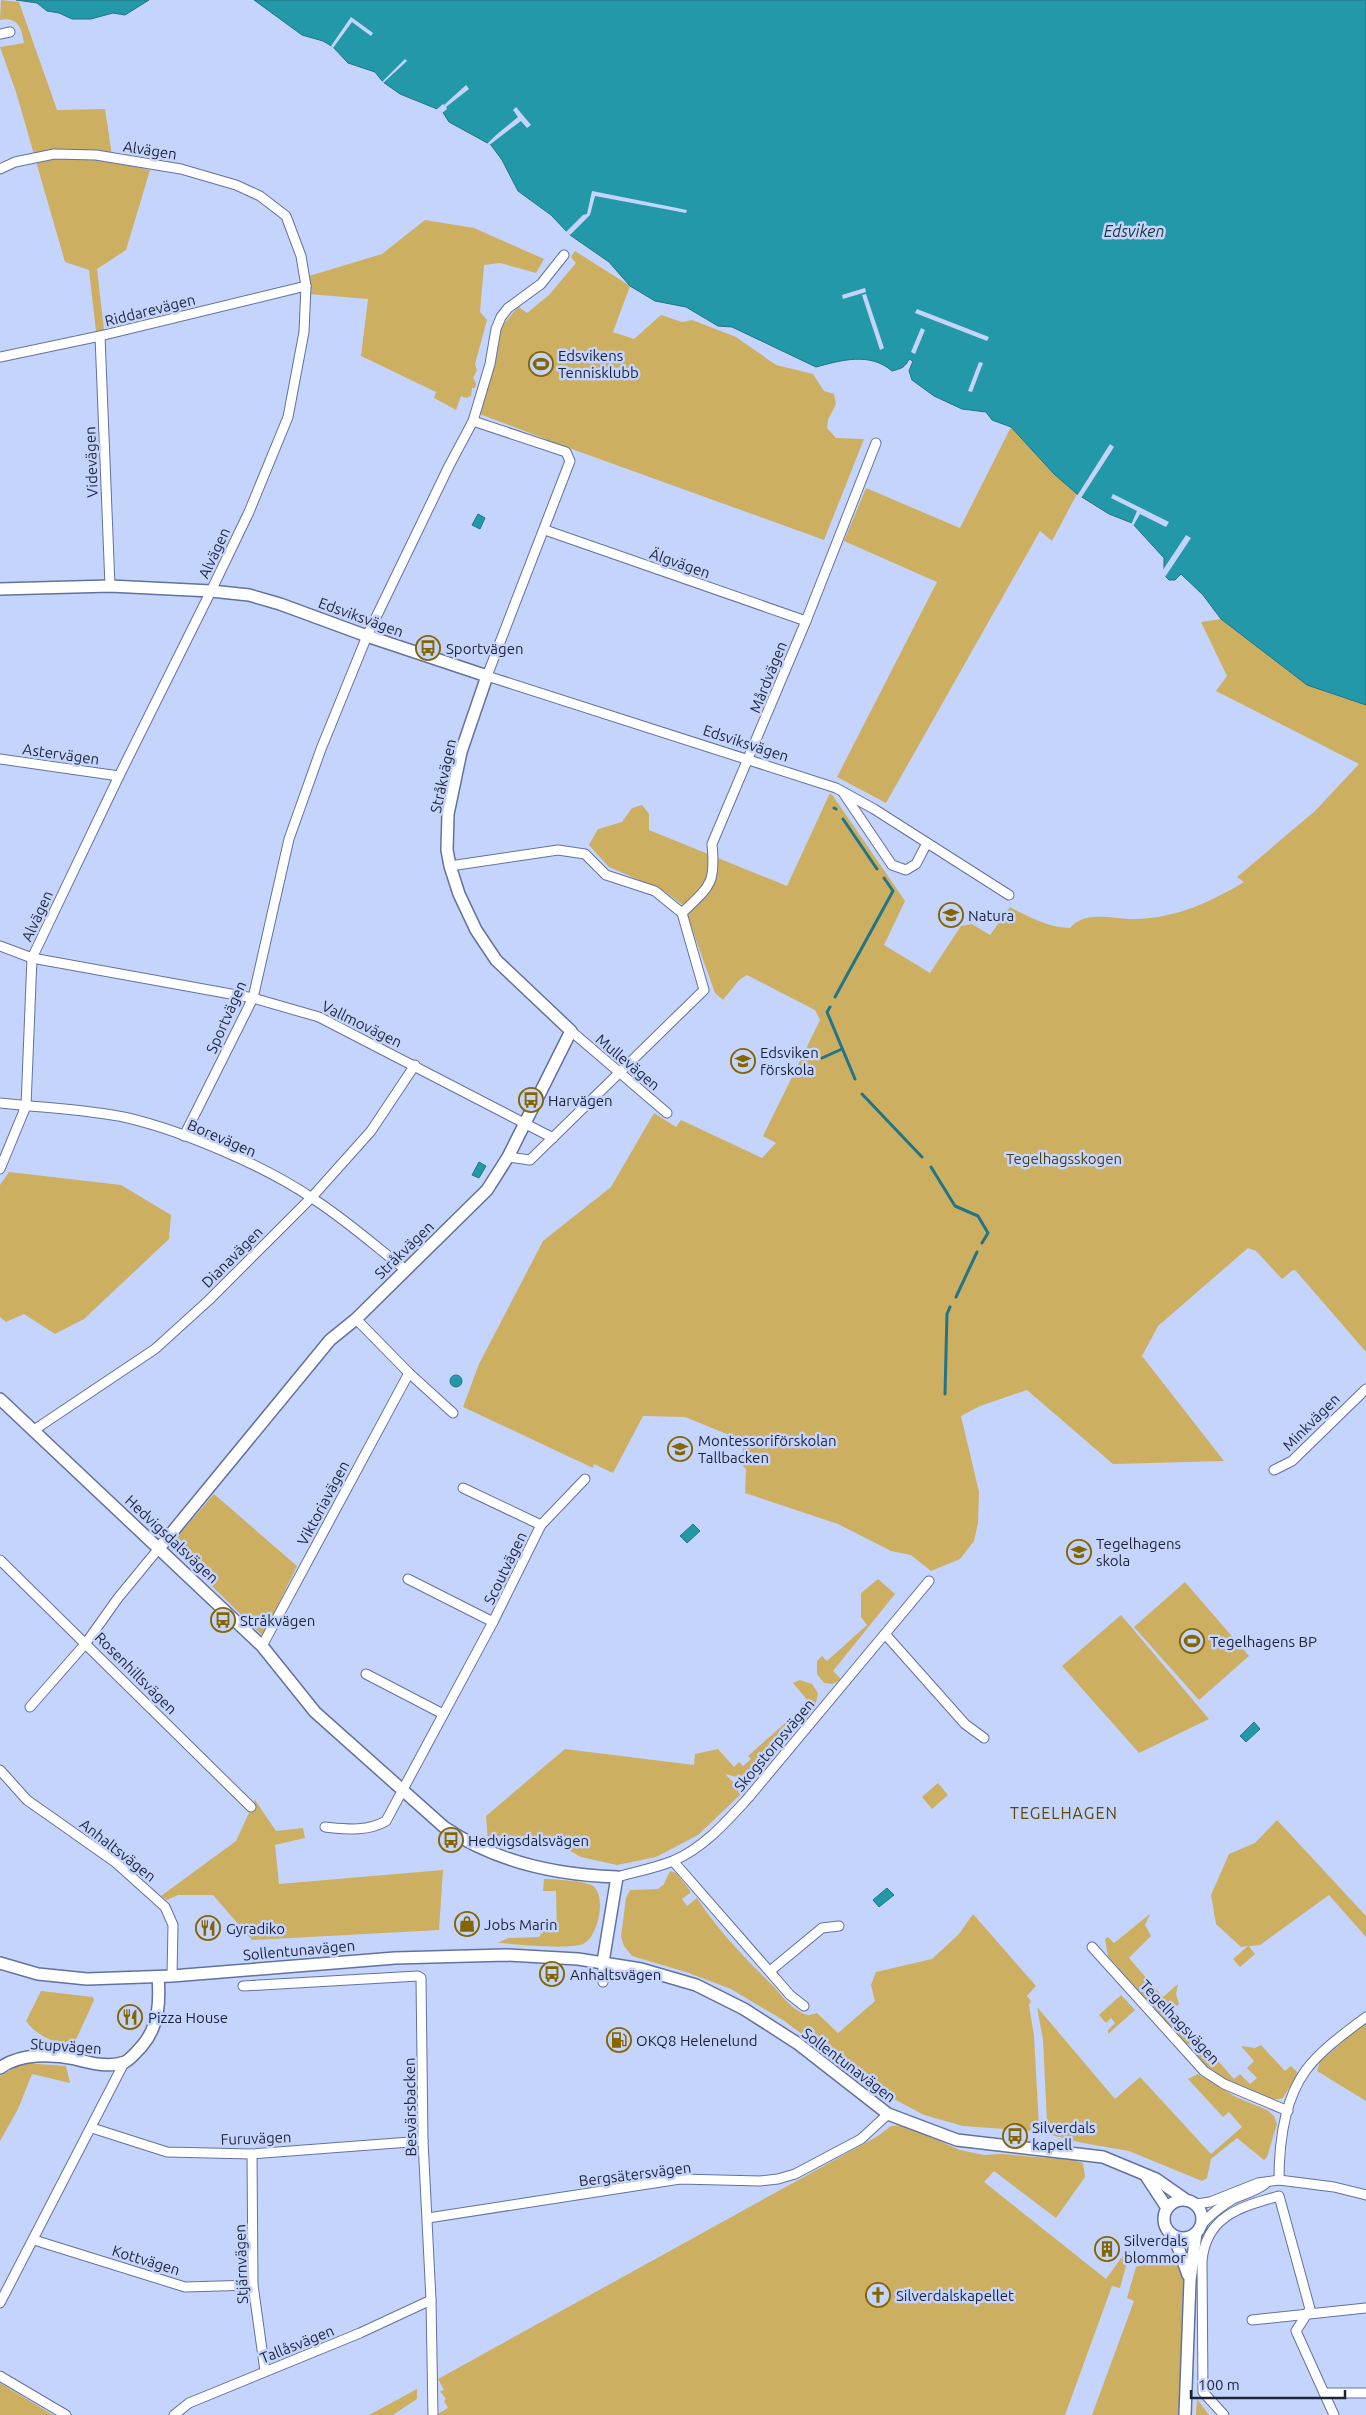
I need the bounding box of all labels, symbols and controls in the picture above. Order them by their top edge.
street label: Alvägen [122,137,178,163]
water label: Edsviken [1104,222,1164,240]
street label: Riddarevägen [103,291,197,329]
place label: Edsvikens Tennisklubb [558,347,639,381]
sports icon: Edsvikens Tennisklubb [528,351,554,377]
street label: Videvägen [81,426,101,498]
street label: Alvägen [195,525,233,581]
street label: Älgvägen [648,545,712,581]
street label: Edsviksvägen [316,594,406,640]
bus stop icon: Sportvägen [415,635,441,661]
street label: Mårdvägen [746,639,790,715]
place label: Sportvägen [446,640,524,657]
street label: Edsviksvägen [701,721,791,765]
street label: Stråkvägen [427,737,459,815]
street label: Astervägen [22,740,100,768]
street label: Alvägen [18,888,56,944]
school or university icon: Natura [938,902,964,928]
place label: Natura [968,907,1014,924]
street label: Sportvägen [202,978,250,1056]
street label: Vallmovägen [319,997,405,1051]
street label: Mullevägen [593,1030,663,1094]
place label: Edsviken förskola [760,1044,819,1078]
school or university icon: Edsviken förskola [730,1048,756,1074]
bus stop icon: Harvägen [518,1087,544,1113]
place label: Harvägen [548,1092,613,1109]
street label: Borevägen [185,1116,259,1160]
park label: Tegelhagsskogen [1006,1150,1122,1167]
street label: Stråkvägen [371,1218,437,1282]
street label: Dianavägen [198,1223,266,1291]
street label: Minkvägen [1279,1390,1343,1454]
place label: Montessoriförskolan Tallbacken [698,1432,837,1466]
school or university icon: Montessoriförskolan Tallbacken [667,1436,693,1462]
street label: Viktoriavägen [294,1458,352,1548]
street label: Hedvigsdalsvägen [122,1492,222,1586]
street label: Scoutvägen [480,1529,530,1607]
place label: Tegelhagens skola [1096,1535,1181,1569]
school or university icon: Tegelhagens skola [1066,1539,1092,1565]
bus stop icon: Stråkvägen [210,1607,236,1633]
place label: Stråkvägen [240,1612,315,1629]
sports icon: Tegelhagens BP [1179,1628,1205,1654]
street label: Rosenhillsvägen [92,1629,180,1717]
place label: Tegelhagens BP [1210,1633,1317,1650]
street label: Skogstorpsvägen [730,1695,818,1795]
district label: TEGELHAGEN [1010,1804,1118,1822]
street label: Anhaltsvägen [77,1815,159,1885]
bus stop icon: Hedvigsdalsvägen [438,1827,464,1853]
place label: Hedvigsdalsvägen [468,1832,589,1849]
shop icon: Jobs Marin [454,1911,480,1937]
restaurant icon: Gyradiko [195,1915,221,1941]
place label: Jobs Marin [484,1916,558,1933]
place label: Gyradiko [226,1920,285,1937]
street label: Sollentunavägen [242,1937,356,1963]
bus stop icon: Anhaltsvägen [539,1961,565,1987]
place label: Anhaltsvägen [570,1966,661,1983]
street label: Tegelhagsvägen [1137,1976,1223,2068]
restaurant icon: Pizza House [117,2004,143,2030]
place label: Pizza House [148,2009,228,2026]
street label: Sollentunavägen [799,2024,899,2106]
fuel station icon: OKQ8 Helenelund [606,2027,632,2053]
place label: OKQ8 Helenelund [636,2032,758,2049]
street label: Stupvägen [30,2035,102,2057]
street label: Besvärsbacken [401,2057,419,2157]
place label: Silverdals kapell [1032,2119,1096,2153]
bus stop icon: Silverdals kapell [1002,2123,1028,2149]
street label: Furuvägen [220,2128,292,2148]
street label: Bergsätersvägen [578,2159,692,2189]
street label: Stjärnvägen [231,2224,251,2304]
place label: Silverdals blommor [1124,2232,1188,2266]
building icon: Silverdals blommor [1094,2236,1120,2262]
street label: Kottvägen [110,2242,182,2278]
church icon: Silverdalskapellet [865,2282,891,2308]
place label: Silverdalskapellet [896,2287,1014,2304]
street label: Tallåsvägen [258,2321,336,2367]
scale bar [1191,2368,1345,2400]
text: 100 m [1198,2376,1240,2393]

